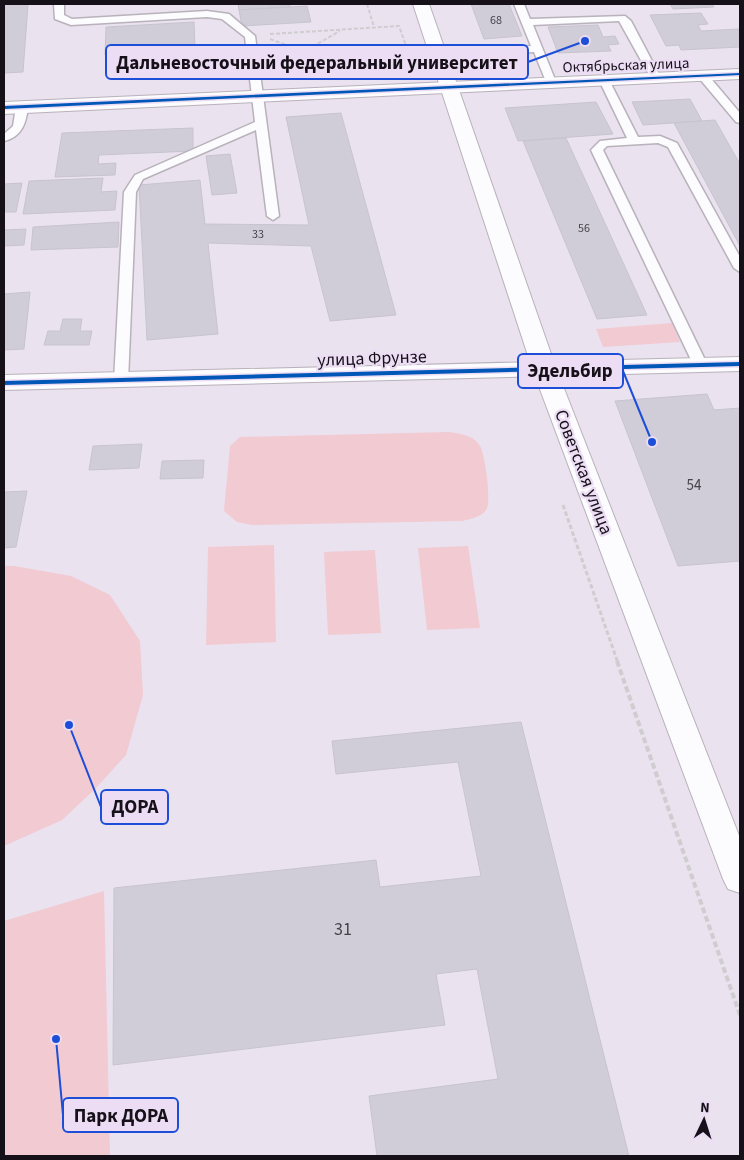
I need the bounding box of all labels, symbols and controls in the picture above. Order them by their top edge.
house number: 68 [490,12,502,29]
callout: Дальневосточный федеральный университет [106,45,528,79]
text: Дальневосточный федеральный университет [116,50,518,77]
street label: Октябрьская улица [562,53,690,78]
house number: 56 [578,220,590,237]
house number: 33 [252,226,264,243]
street label: улица Фрунзе [317,344,427,373]
callout: Эдельбир [518,354,623,388]
text: Эдельбир [527,358,613,385]
street label: Советская улица [548,406,619,538]
house number: 54 [687,475,702,496]
callout: ДОРА [101,790,168,824]
text: ДОРА [112,794,159,821]
house number: 31 [334,917,352,942]
north arrow [679,1095,729,1145]
callout: Парк ДОРА [63,1098,178,1132]
text: N [699,1098,710,1118]
text: Парк ДОРА [74,1103,168,1130]

